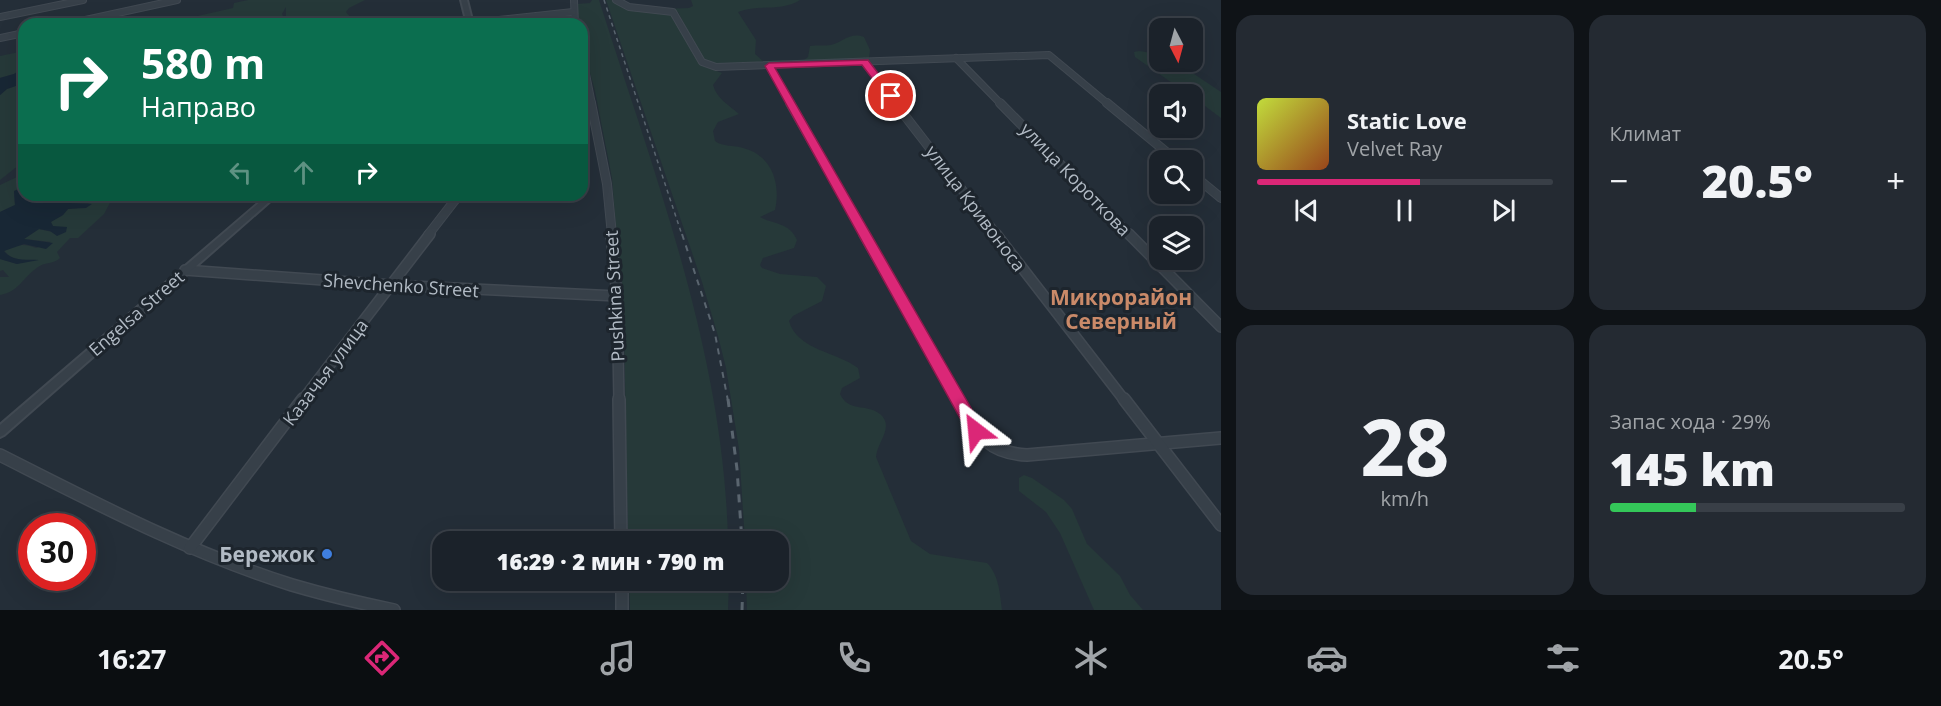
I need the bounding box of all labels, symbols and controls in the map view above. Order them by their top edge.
north arrow [1149,18,1203,72]
map controls [1149,18,1203,270]
text: 580 m [141,34,265,91]
icon: right [42,42,120,120]
pin [865,70,916,121]
icon: arrive [874,79,907,112]
button: sound [1149,84,1203,138]
text: Направо [141,88,256,125]
text: Static Love [1347,105,1467,135]
street label: улица Короткова [1016,117,1136,241]
text: Климат [1610,120,1681,147]
text: Velvet Ray [1347,135,1442,162]
street label: улица Кривоноса [921,140,1031,276]
button: search [1149,150,1203,204]
text: 20.5° [1702,150,1813,211]
icon: left [224,156,257,189]
icon: ahead [287,156,320,189]
icon: right [350,156,383,189]
text: − [1610,158,1628,203]
text: + [1886,158,1905,203]
icon: previous [1290,194,1323,227]
icon: pause [1388,194,1421,227]
icon: next [1487,194,1520,227]
button: layers [1149,216,1203,270]
street label: Pushkina Street [599,230,629,362]
street label: Engelsa Street [83,265,189,361]
street label: Shevchenko Street [322,268,480,302]
district label: Микрорайон Северный [1050,283,1192,335]
street label: Казачья улица [277,314,373,430]
text: 28 [1360,393,1449,499]
position arrow [944,399,1008,463]
text: Запас хода · 29% [1610,408,1771,435]
text: 145 km [1610,438,1775,499]
text: km/h [1380,485,1429,512]
speed limit sign: 30 [18,513,96,591]
place label: Бережок [219,540,315,568]
text: 16:29 · 2 мин · 790 m [497,546,724,576]
marker: Бережок [320,547,334,561]
icon: directions [361,637,403,679]
icon: music [597,637,639,679]
icon: phone [833,637,875,679]
icon: climate [1070,637,1112,679]
icon: car [1306,637,1348,679]
icon: filters [1542,637,1584,679]
text: 16:27 [97,640,167,677]
text: 20.5° [1778,640,1844,677]

